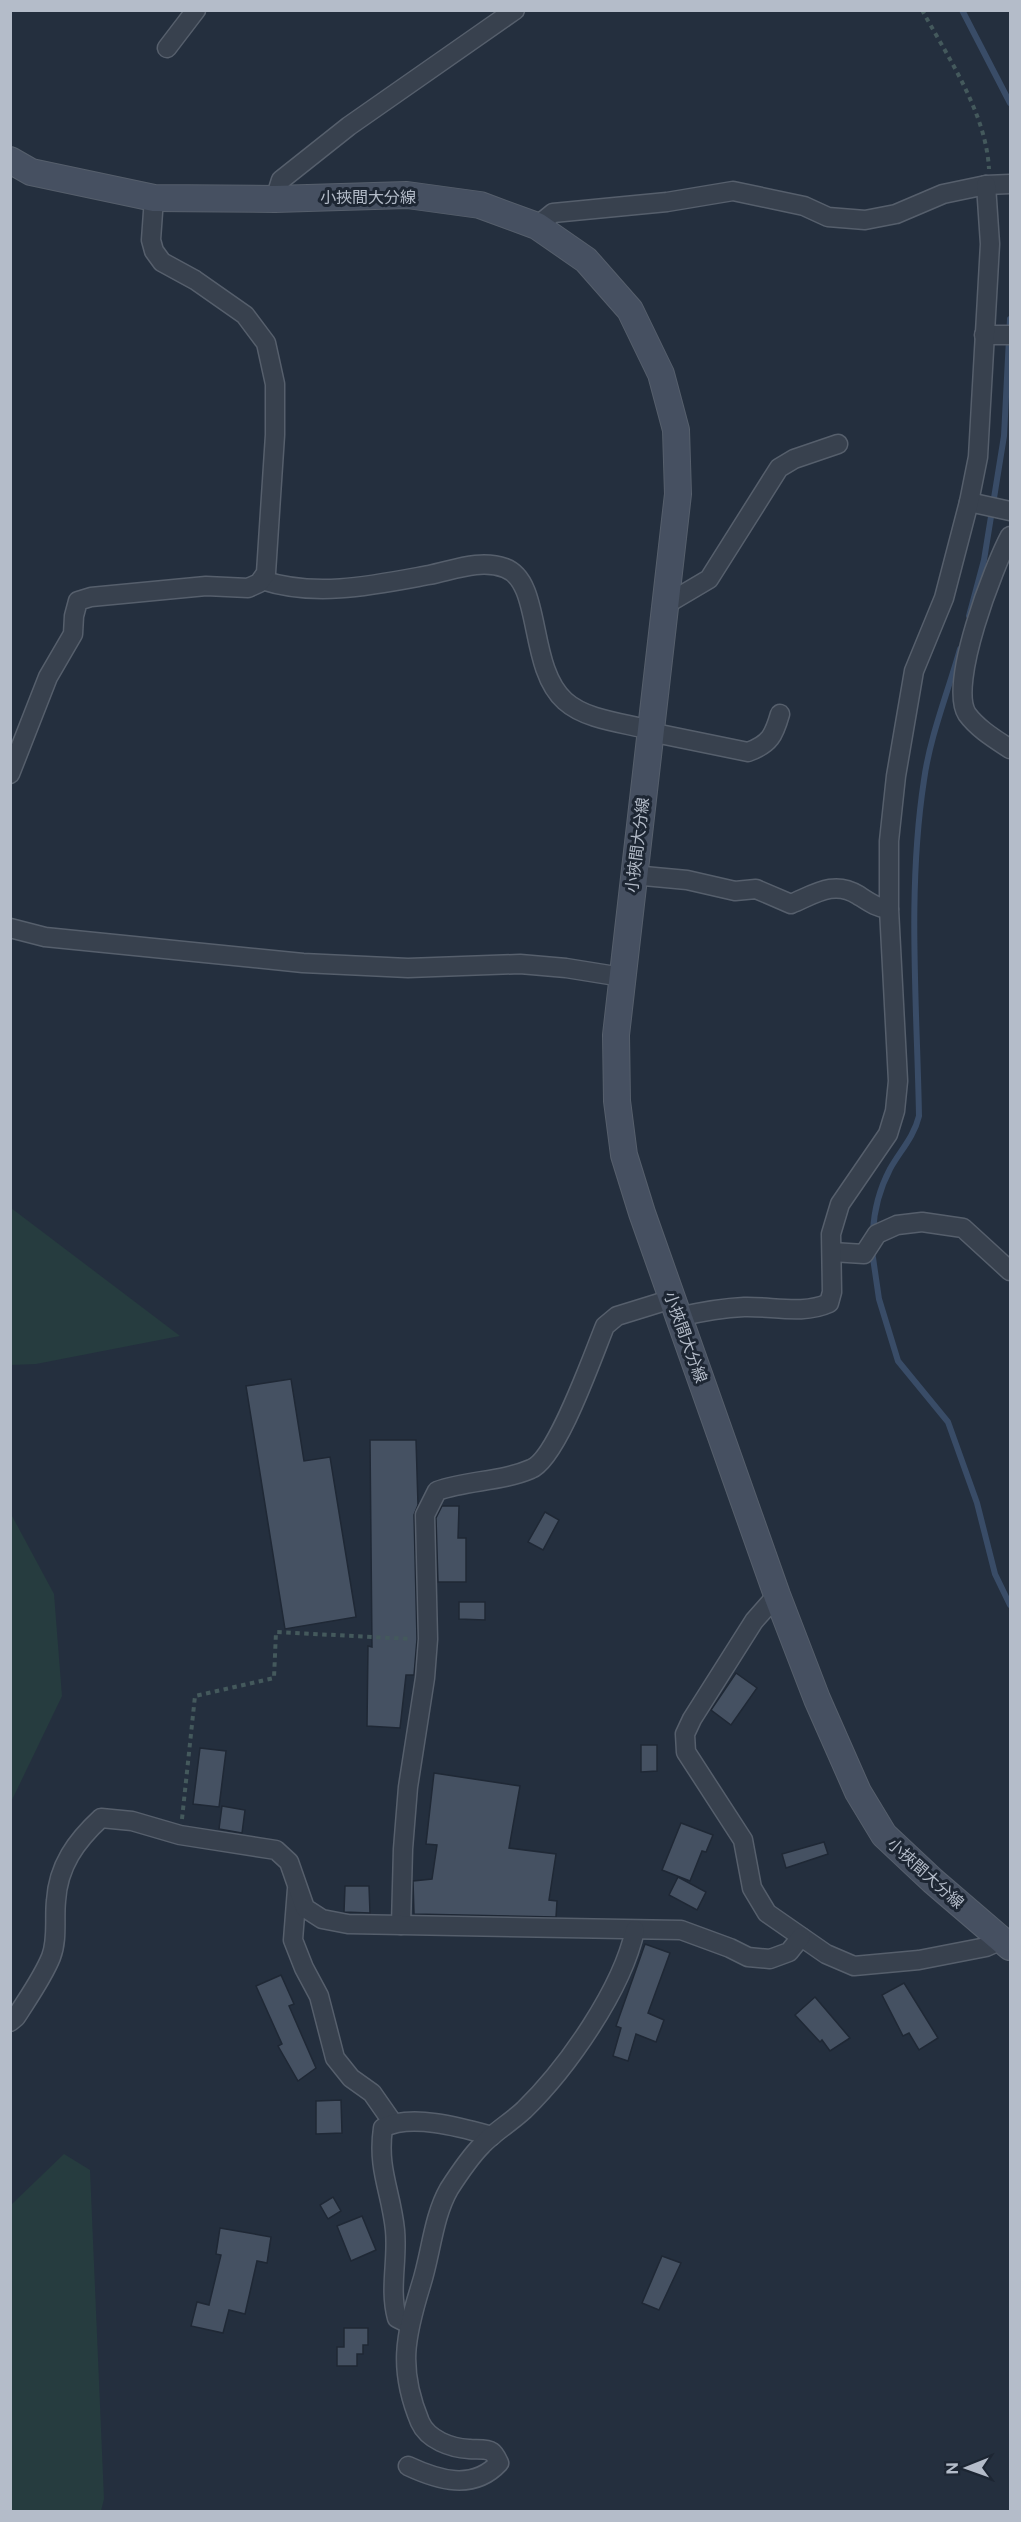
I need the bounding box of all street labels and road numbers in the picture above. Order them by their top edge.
street label: 小挾間大分線 [320,188,416,207]
street label: 小挾間大分線 [622,796,653,894]
street label: 小挾間大分線 [660,1289,711,1386]
street label: 小挾間大分線 [884,1834,968,1913]

